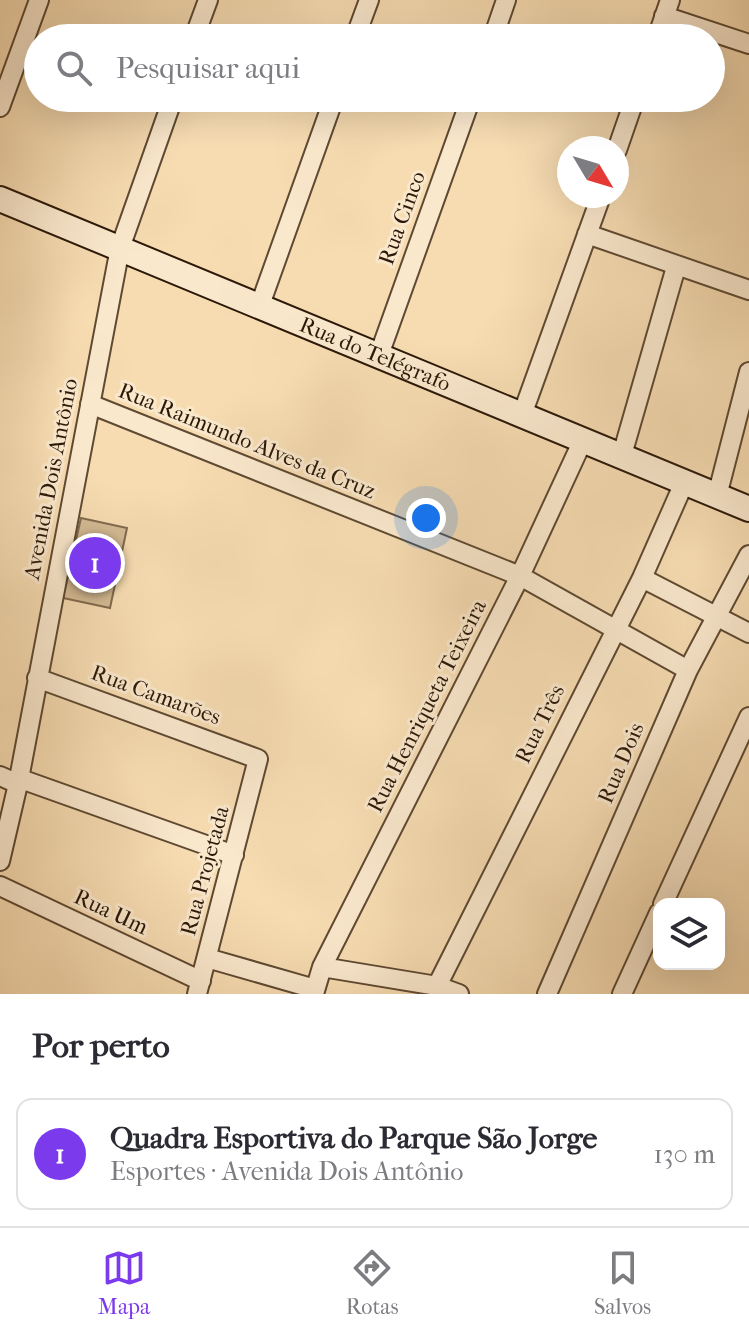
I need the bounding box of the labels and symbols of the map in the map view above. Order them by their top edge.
north arrow [557,136,629,208]
street label: Rua Cinco [373,168,431,268]
street label: Rua do Telégrafo [296,311,454,397]
street label: Avenida Dois Antônio [19,376,83,583]
street label: Rua Raimundo Alves da Cruz [115,378,379,505]
your location [406,498,446,538]
pin: 1 [69,533,121,593]
street label: Rua Henriqueta Teixeira [362,595,492,817]
street label: Rua Camarões [88,660,224,730]
street label: Rua Três [510,680,570,768]
street label: Rua Dois [592,719,650,807]
street label: Rua Projetada [175,803,235,939]
street label: Rua Um [70,884,153,941]

